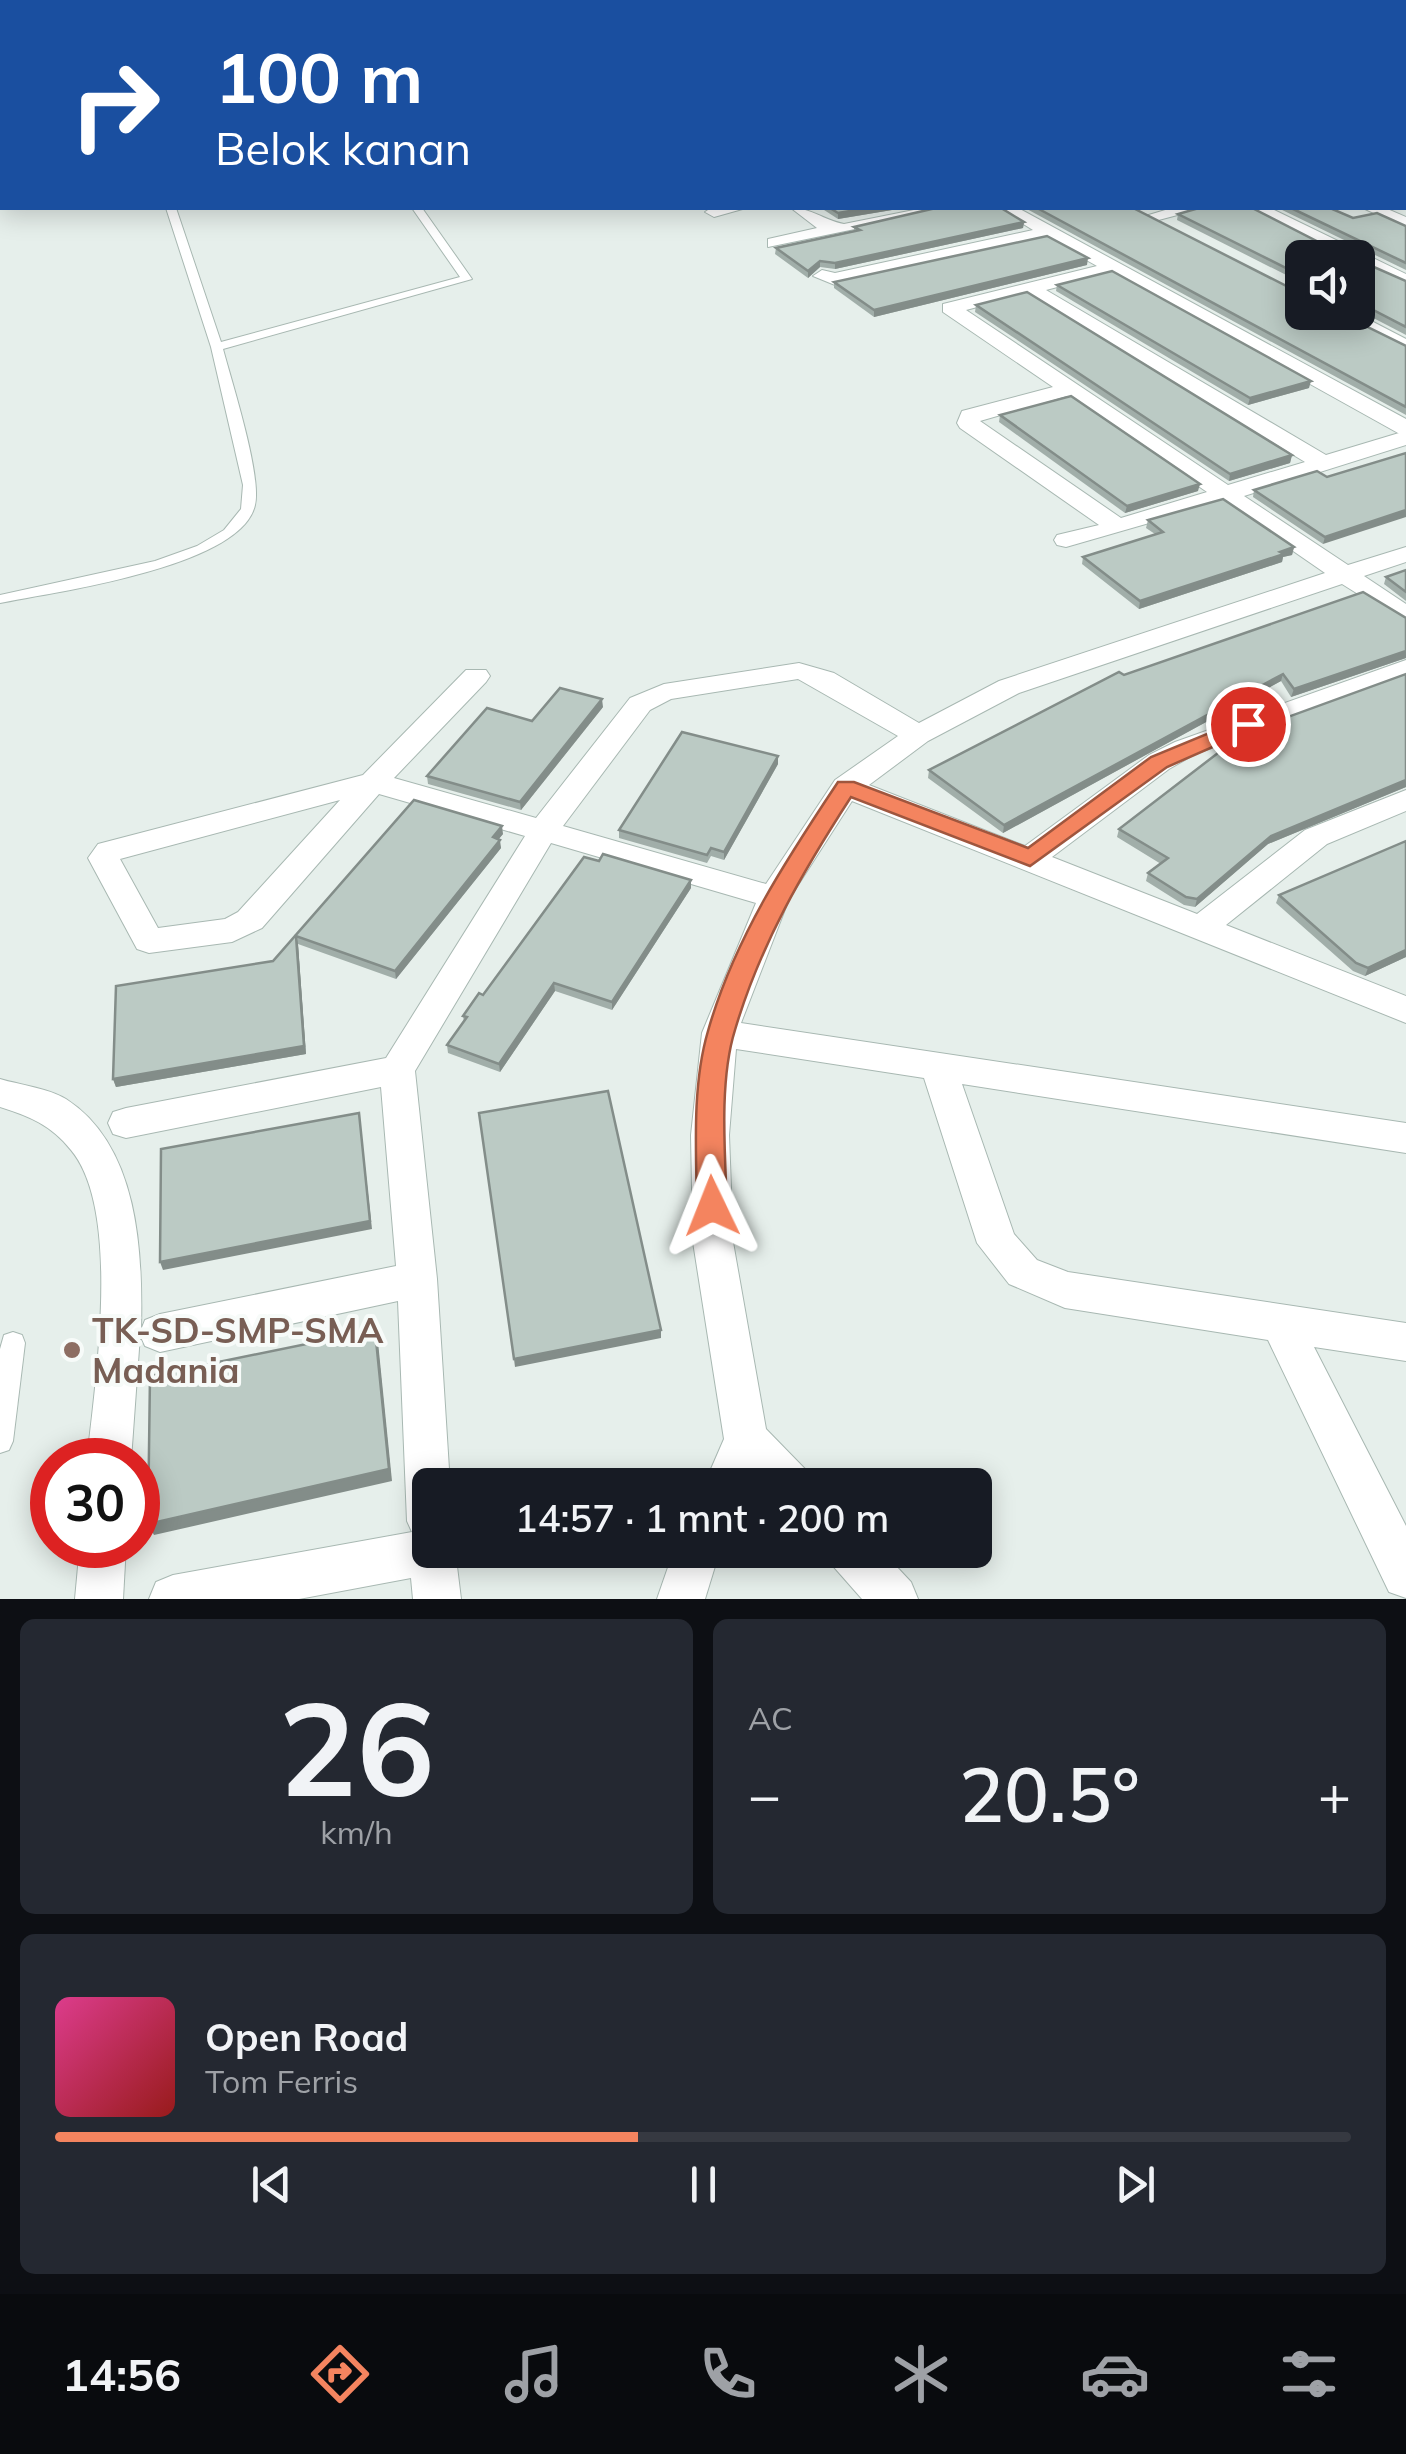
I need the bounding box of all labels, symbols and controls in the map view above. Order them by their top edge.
text: 100 m [215,33,423,121]
icon: right [50,40,180,170]
text: Belok kanan [215,120,471,176]
map controls [1285,240,1375,330]
button: sound [1285,240,1375,330]
pin [1206,682,1291,767]
icon: arrive [1221,697,1276,752]
position arrow [660,1154,764,1258]
place label: TK-SD-SMP-SMA Madania [92,1308,384,1392]
marker: TK-SD-SMP-SMA Madania [61,1339,83,1361]
speed limit sign: 30 [30,1438,160,1568]
text: 14:57 · 1 mnt · 200 m [515,1494,889,1542]
text: 26 [278,1665,435,1829]
text: AC [748,1698,793,1738]
text: 20.5° [959,1747,1140,1841]
text: − [748,1760,781,1829]
text: + [1318,1760,1351,1829]
text: km/h [320,1812,393,1852]
text: Open Road [205,2013,408,2061]
text: Tom Ferris [205,2061,358,2101]
icon: previous [244,2157,299,2212]
icon: pause [676,2157,731,2212]
icon: next [1108,2157,1163,2212]
icon: directions [305,2339,375,2409]
icon: music [499,2339,569,2409]
icon: phone [693,2339,763,2409]
icon: climate [886,2339,956,2409]
icon: car [1080,2339,1150,2409]
icon: filters [1274,2339,1344,2409]
text: 14:56 [62,2346,181,2402]

